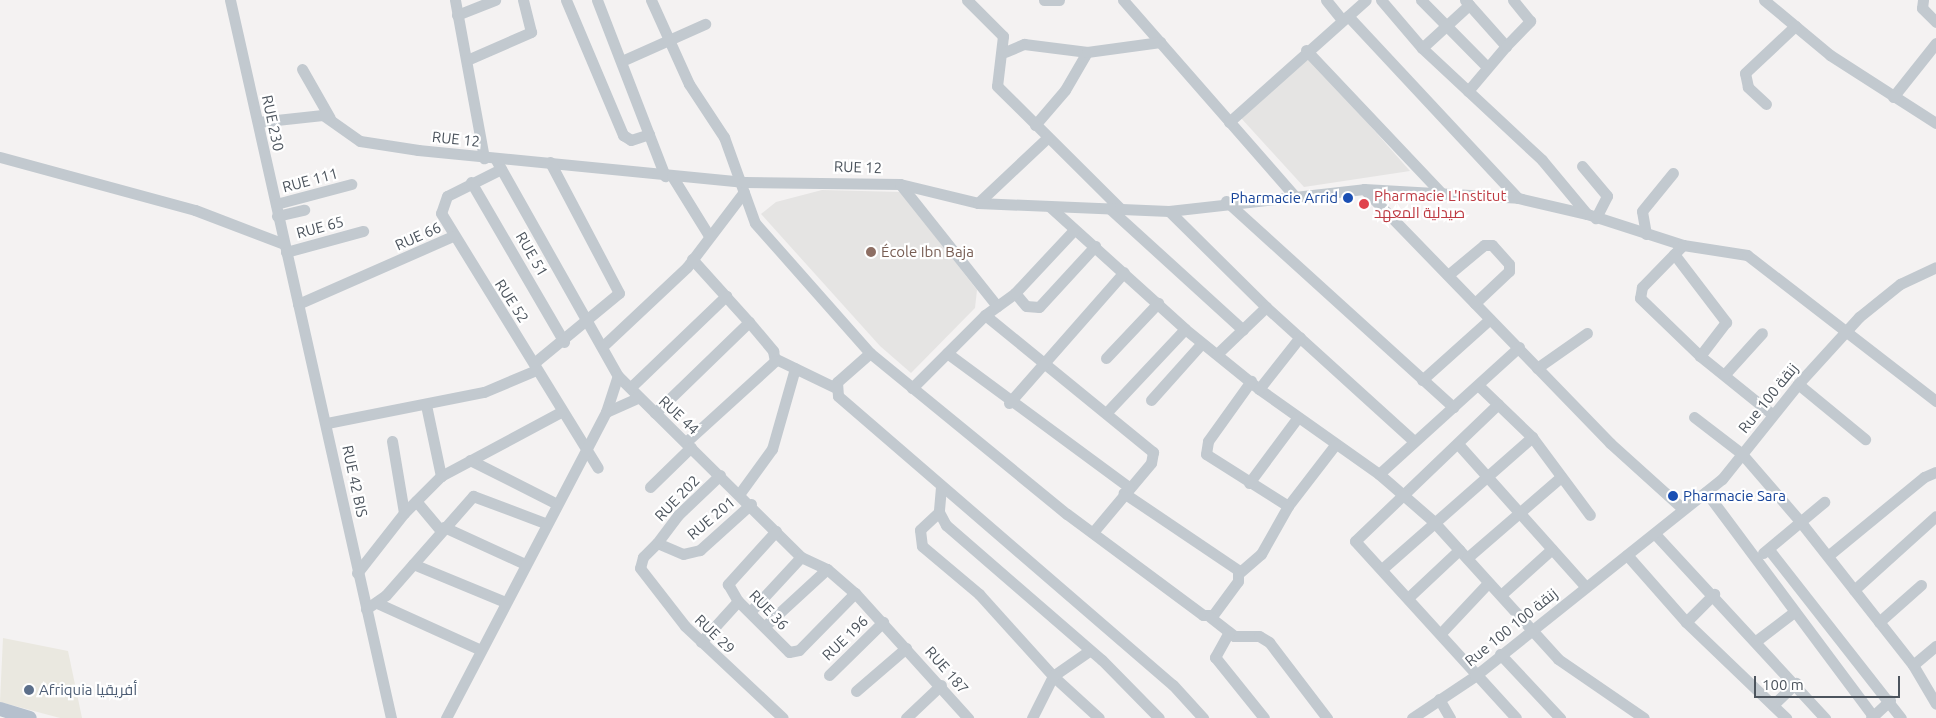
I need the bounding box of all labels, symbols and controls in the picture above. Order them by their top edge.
street label: RUE 230 [258,93,288,153]
street label: RUE 12 [431,128,481,150]
street label: RUE 12 [834,157,882,177]
street label: RUE 111 [280,164,340,196]
place label: Pharmacie L'Institut صيدلية المعهد [1374,186,1506,221]
place label: Pharmacie Arrid [1231,189,1338,207]
marker: Pharmacie Arrid [1342,192,1354,204]
marker: Pharmacie L'Institut صيدلية المعهد [1358,198,1370,210]
street label: RUE 65 [294,212,346,242]
street label: RUE 66 [392,218,444,254]
street label: RUE 51 [512,229,552,279]
place label: École Ibn Baja [881,243,974,261]
marker: École Ibn Baja [865,246,877,258]
street label: RUE 52 [491,276,533,326]
street label: Rue 100 زنقة [1734,359,1802,437]
street label: RUE 44 [655,392,703,438]
street label: RUE 42 BIS [339,443,371,519]
street label: RUE 202 [651,471,703,525]
place label: Pharmacie Sara [1683,487,1786,505]
marker: Pharmacie Sara [1667,490,1679,502]
street label: RUE 201 [683,493,739,543]
street label: Rue 100 زنقة 100 [1461,584,1561,670]
street label: RUE 36 [746,586,792,634]
street label: RUE 29 [691,611,739,657]
street label: RUE 196 [818,612,872,664]
street label: RUE 187 [922,643,972,697]
scale bar [1756,666,1902,698]
text: 100 m [1762,676,1804,693]
place label: Afriquia أفريقيا [39,681,137,699]
marker: Afriquia أفريقيا [23,684,35,696]

